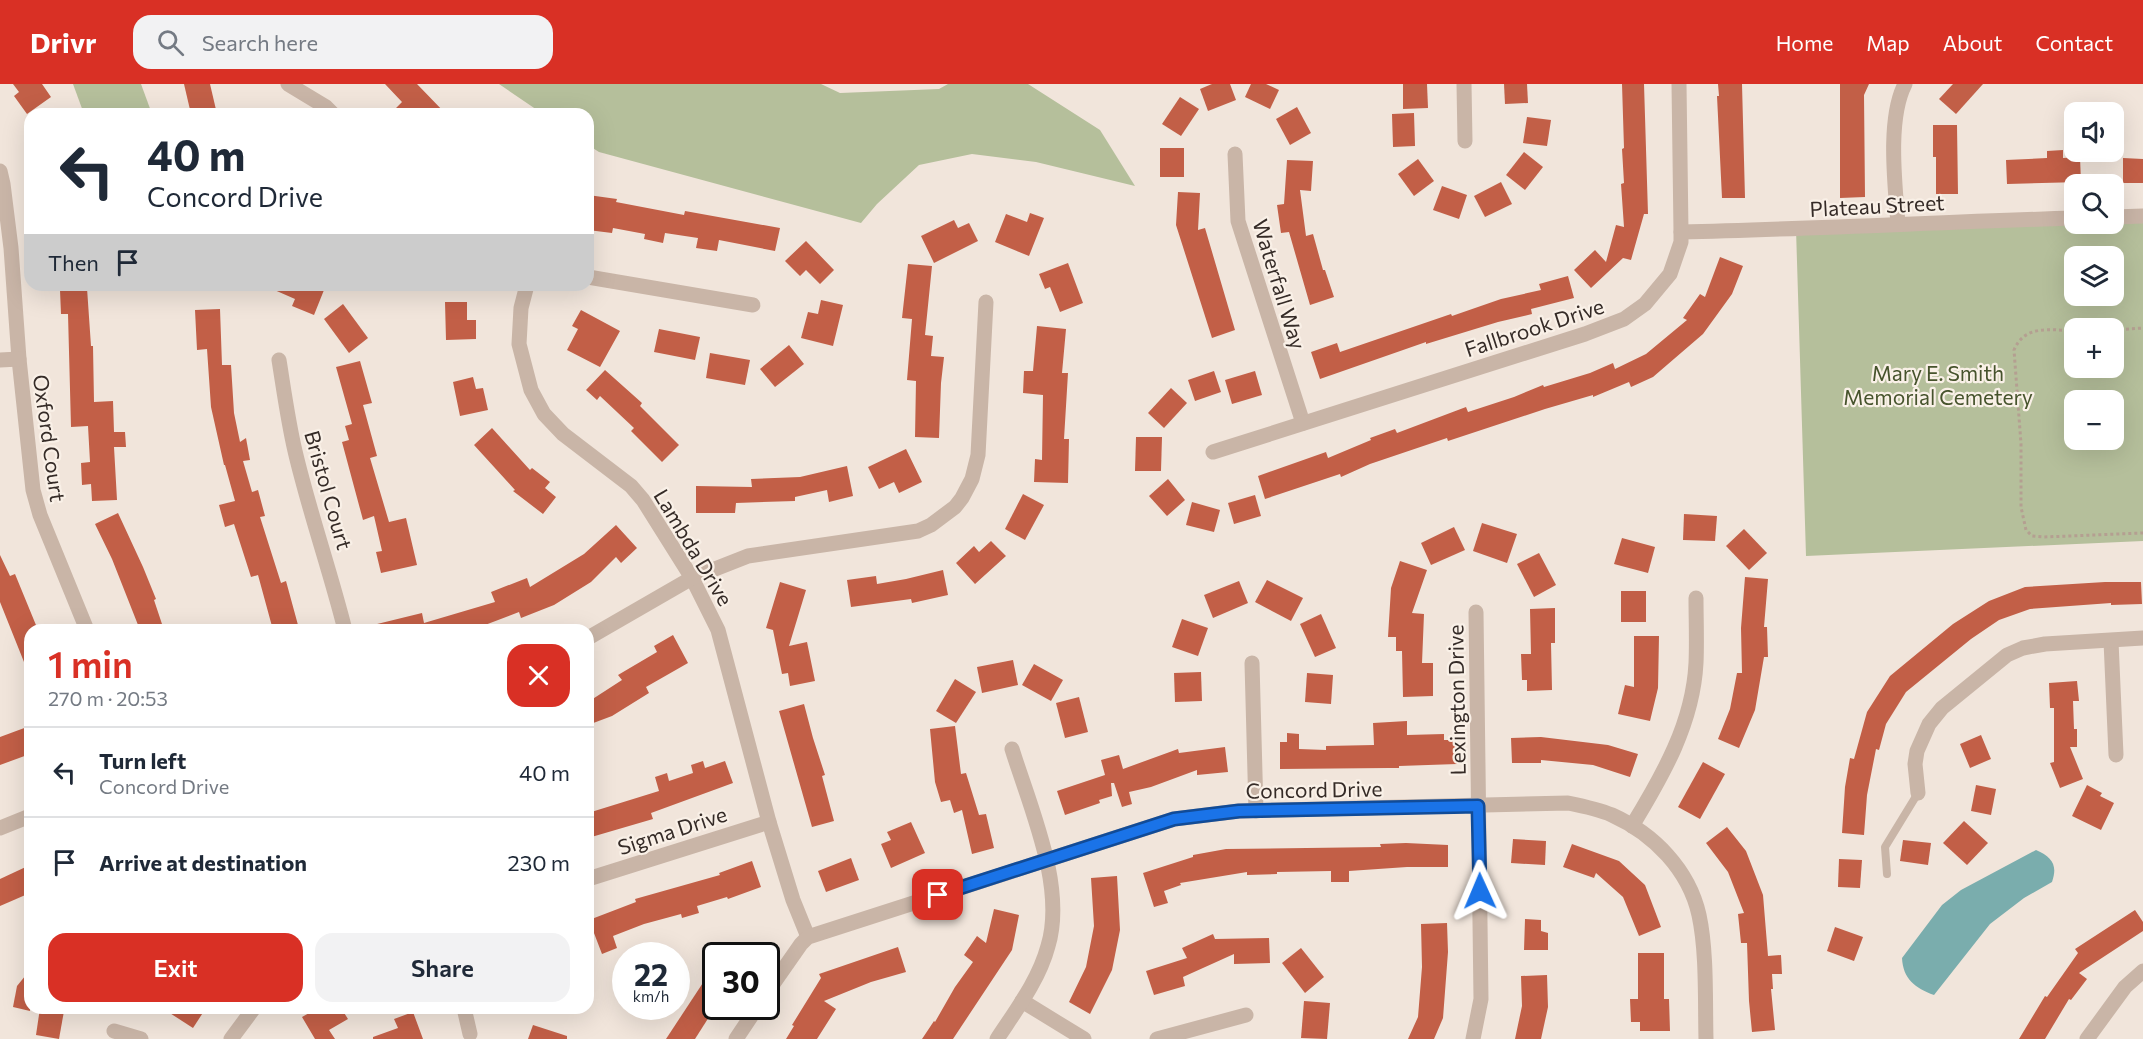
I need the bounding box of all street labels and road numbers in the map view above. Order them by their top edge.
street label: Plateau Street [1809,189,1945,221]
street label: Waterfall Way [1248,216,1312,352]
street label: Fallbrook Drive [1461,293,1607,361]
street label: Oxford Court [29,373,71,503]
street label: Bristol Court [300,427,358,553]
street label: Lambda Drive [649,484,739,610]
street label: Lexington Drive [1442,624,1470,776]
street label: Concord Drive [1245,775,1383,803]
street label: Sigma Drive [614,801,730,859]

